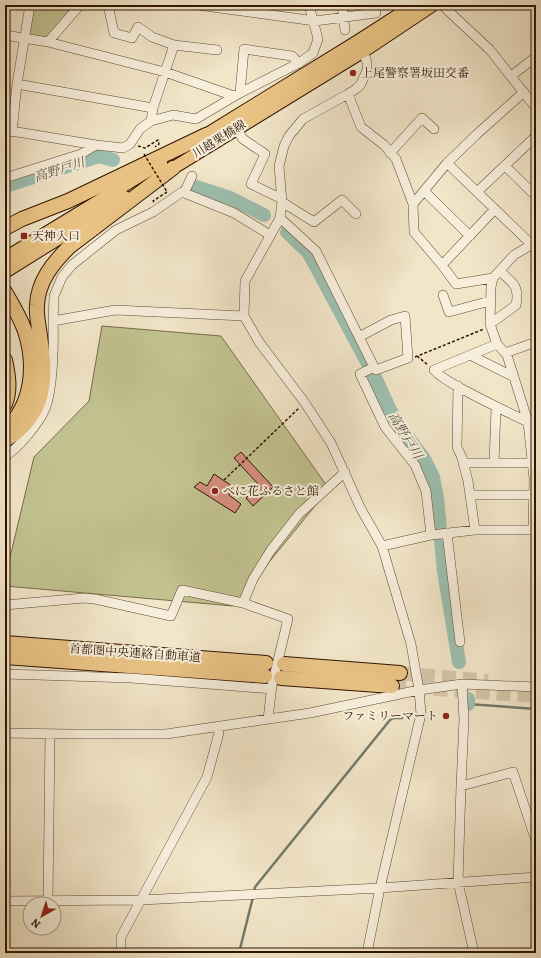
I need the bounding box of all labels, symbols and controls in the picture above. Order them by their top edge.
place label: 上尾警察署坂田交番 [361,65,469,81]
marker: 上尾警察署坂田交番 [348,68,358,78]
street label: 川越栗橋線 [189,116,249,162]
water label: 高野戸川 [32,153,88,186]
place label: 天神入口 [32,228,80,244]
marker: 天神入口 [19,231,29,241]
water label: 高野戸川 [385,409,428,464]
place label: べに花ふるさと館 [223,483,319,499]
marker: べに花ふるさと館 [210,486,220,496]
street label: 首都圏中央連絡自動車道 [69,640,201,666]
place label: ファミリーマート [342,708,438,724]
marker: ファミリーマート [441,711,451,721]
north arrow [22,896,62,936]
text: N [28,915,44,932]

